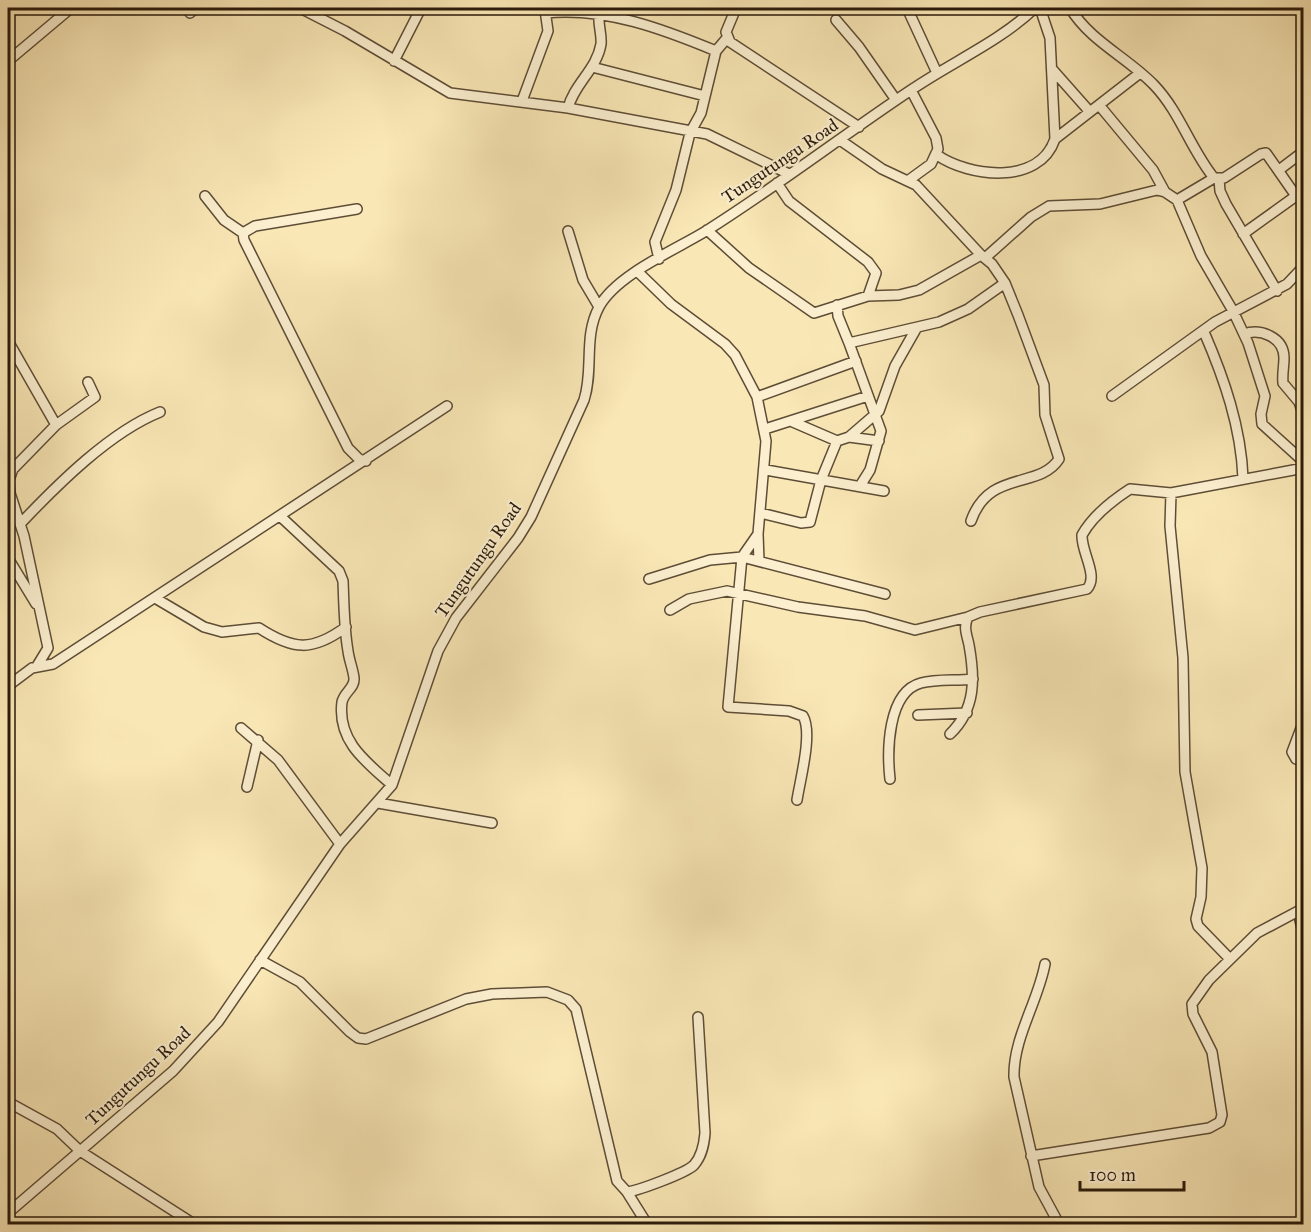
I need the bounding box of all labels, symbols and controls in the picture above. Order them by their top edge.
street label: Tungutungu Road [718,114,843,209]
street label: Tungutungu Road [430,498,527,622]
street label: Tungutungu Road [81,1022,196,1131]
scale bar [1080,1154,1184,1192]
text: 100 m [1089,1164,1136,1186]

